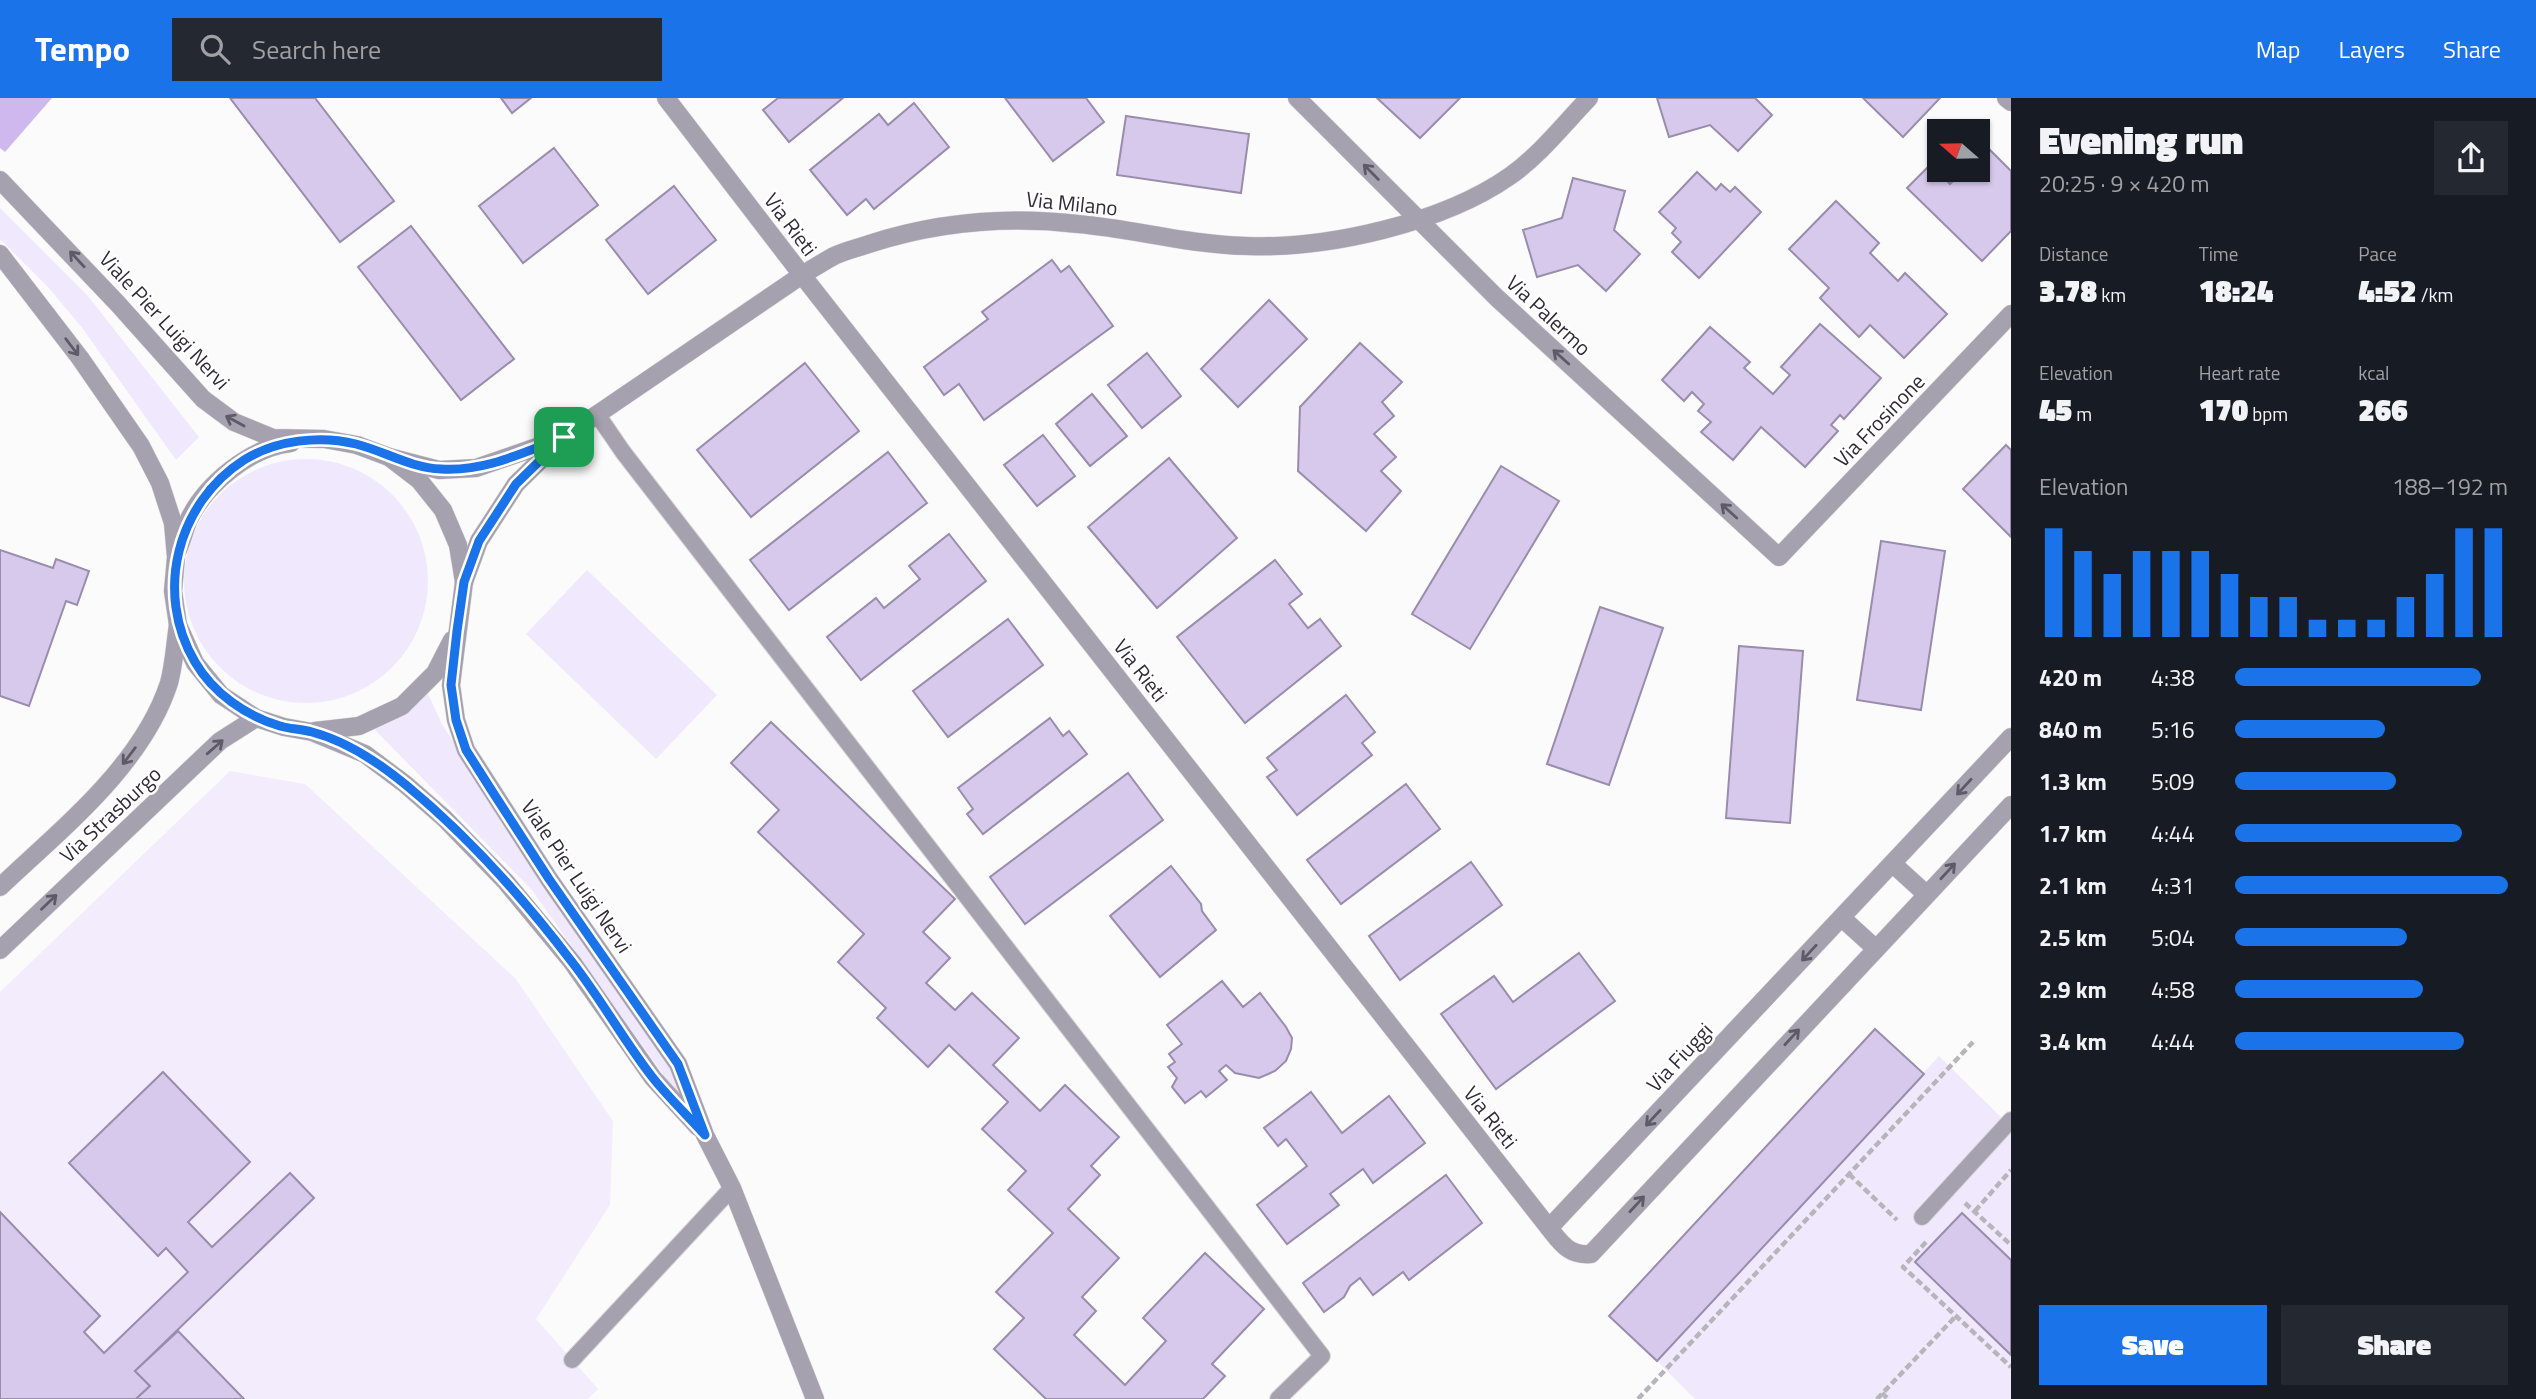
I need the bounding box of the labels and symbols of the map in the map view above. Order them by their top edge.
north arrow [1927,119,1990,182]
one-way arrow [1363,163,1380,180]
street label: Via Milano [1025,182,1119,224]
street label: Via Rieti [757,186,825,262]
street label: Viale Pier Luigi Nervi [92,244,238,396]
one-way arrow [69,250,85,268]
street label: Via Palermo [1499,267,1599,363]
one-way arrow [64,337,79,355]
one-way arrow [1553,349,1570,366]
street label: Via Frosinone [1826,366,1932,474]
pin [534,407,594,467]
one-way arrow [226,414,246,428]
one-way arrow [1720,503,1738,519]
street label: Via Rieti [1106,632,1176,708]
one-way arrow [206,739,224,755]
one-way arrow [121,746,136,764]
street label: Via Strasburgo [52,758,168,870]
one-way arrow [1956,778,1973,795]
street label: Viale Pier Luigi Nervi [514,793,640,959]
one-way arrow [1939,863,1956,880]
one-way arrow [40,894,57,911]
one-way arrow [1801,944,1817,962]
street label: Via Fiuggi [1638,1015,1720,1099]
one-way arrow [1784,1028,1800,1046]
street label: Via Rieti [1456,1079,1526,1155]
one-way arrow [1644,1109,1661,1126]
one-way arrow [1629,1195,1645,1213]

